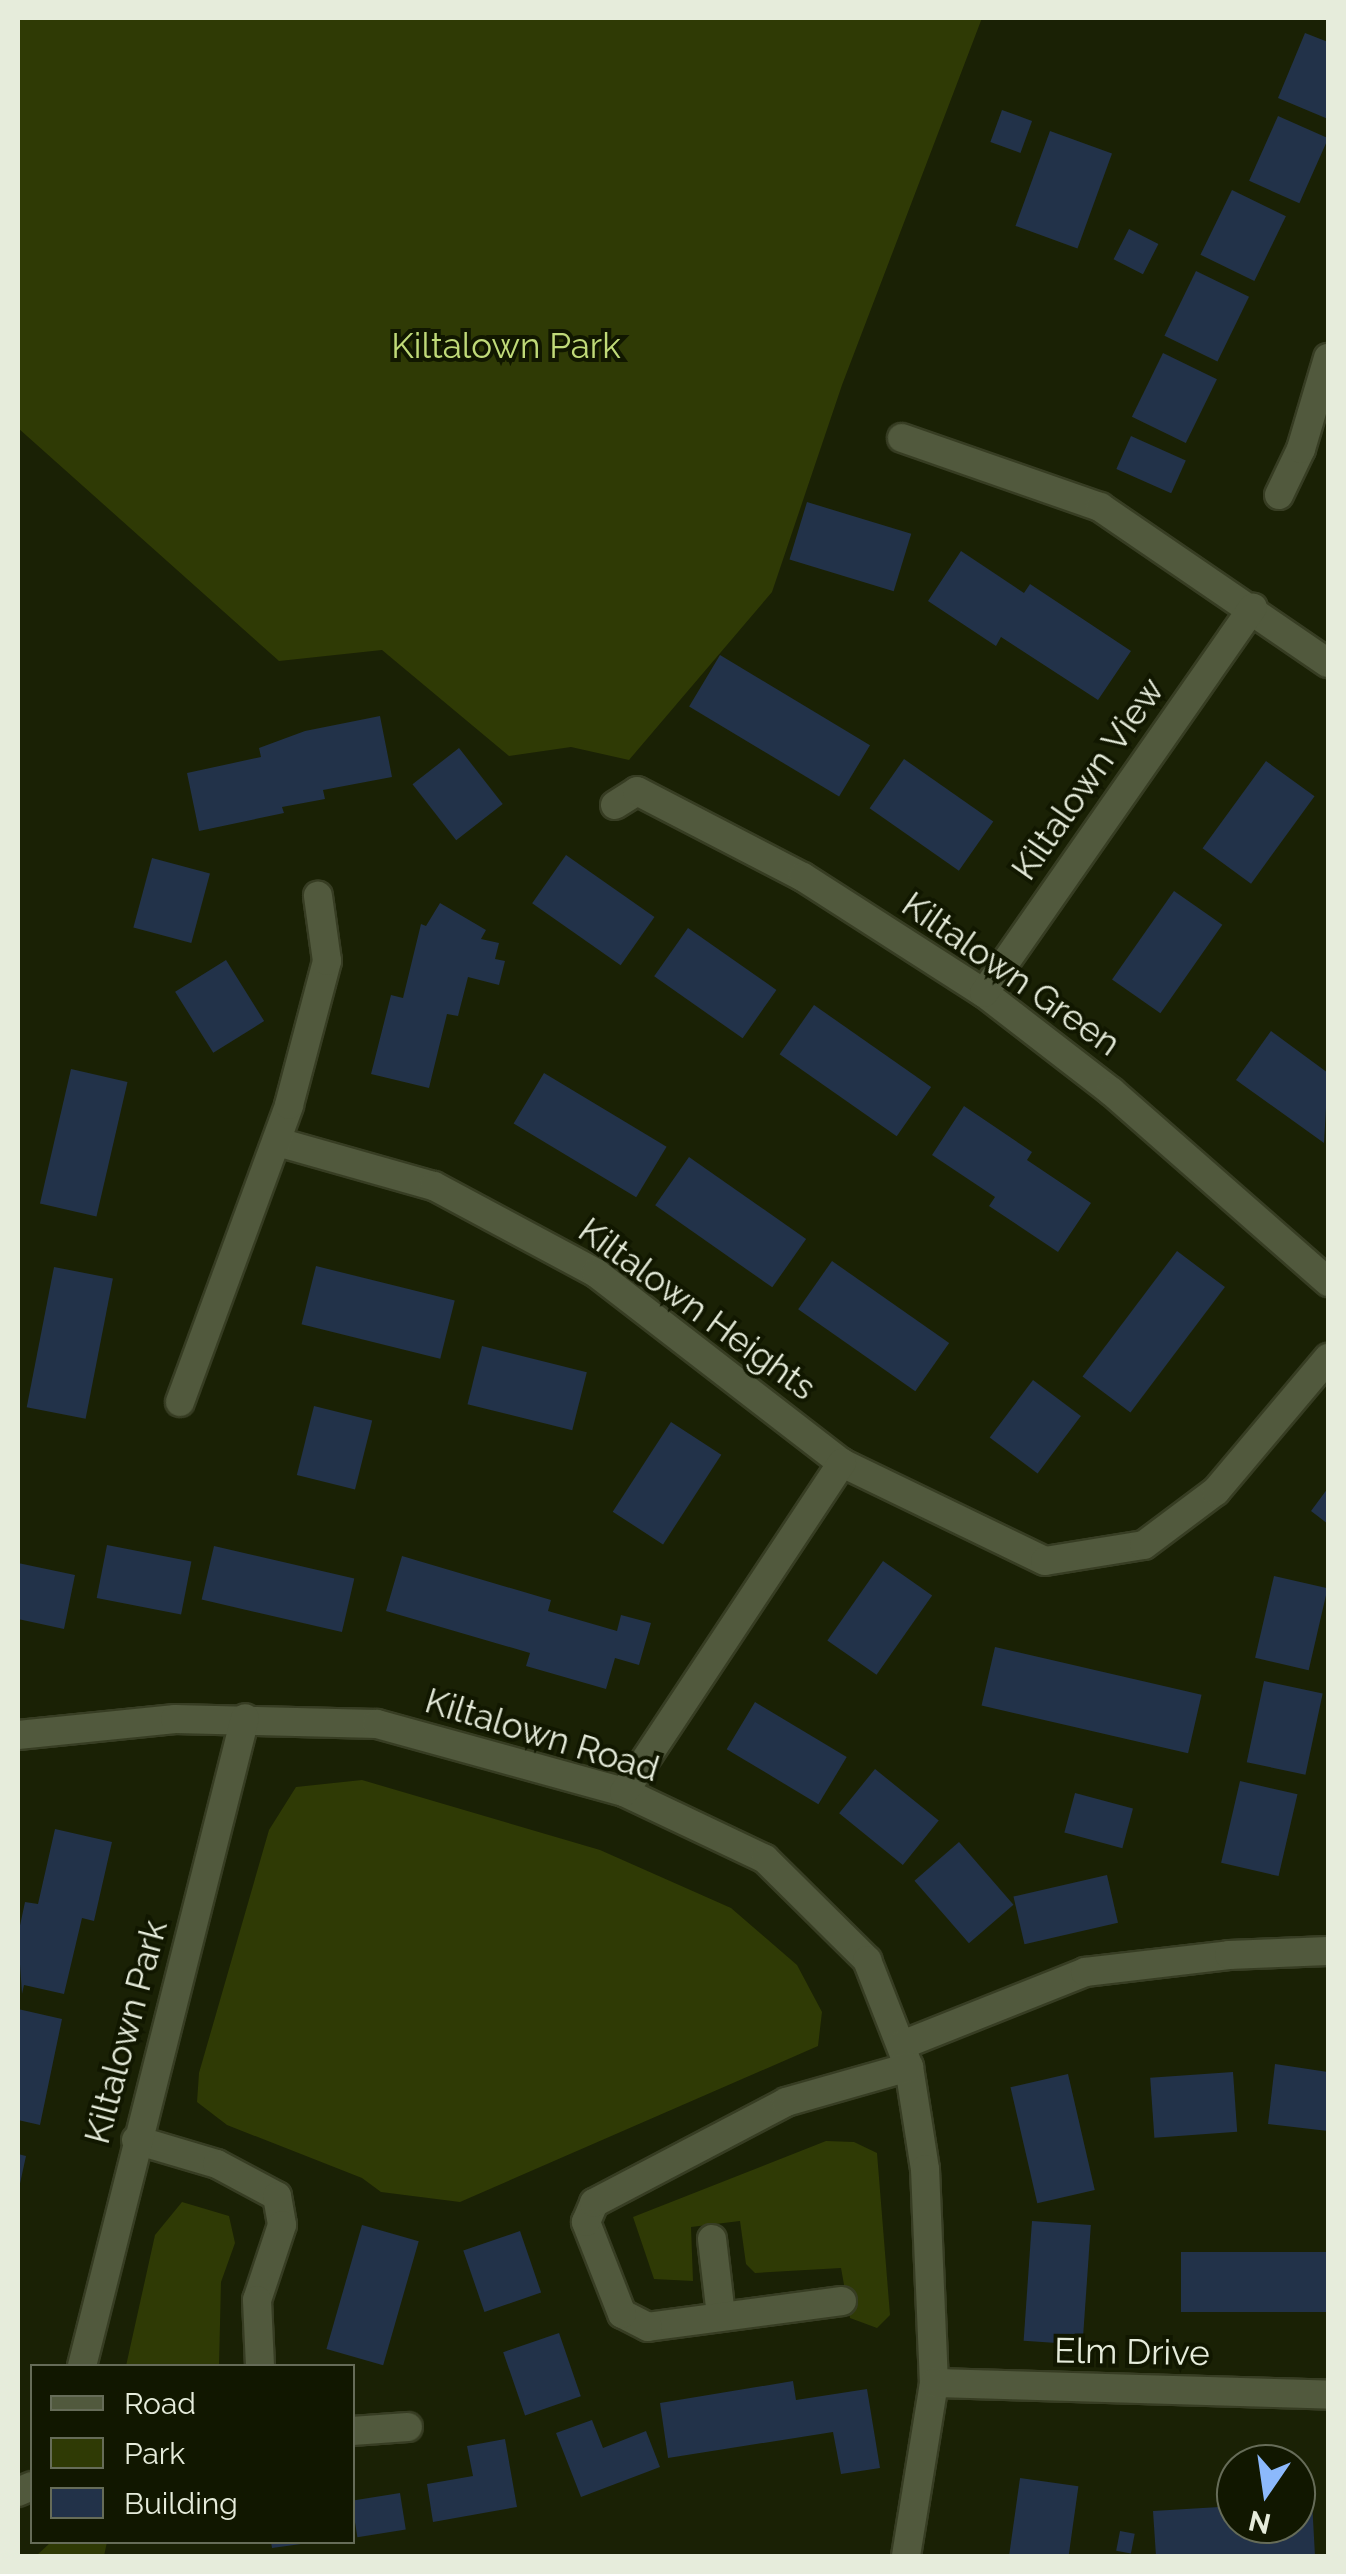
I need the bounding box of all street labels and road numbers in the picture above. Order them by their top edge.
street label: Kiltalown View [1003,670,1173,888]
street label: Kiltalown Green [894,883,1128,1065]
street label: Kiltalown Heights [571,1209,823,1409]
street label: Kiltalown Road [420,1680,664,1790]
street label: Kiltalown Park [76,1916,176,2148]
street label: Elm Drive [1054,2330,1210,2374]

